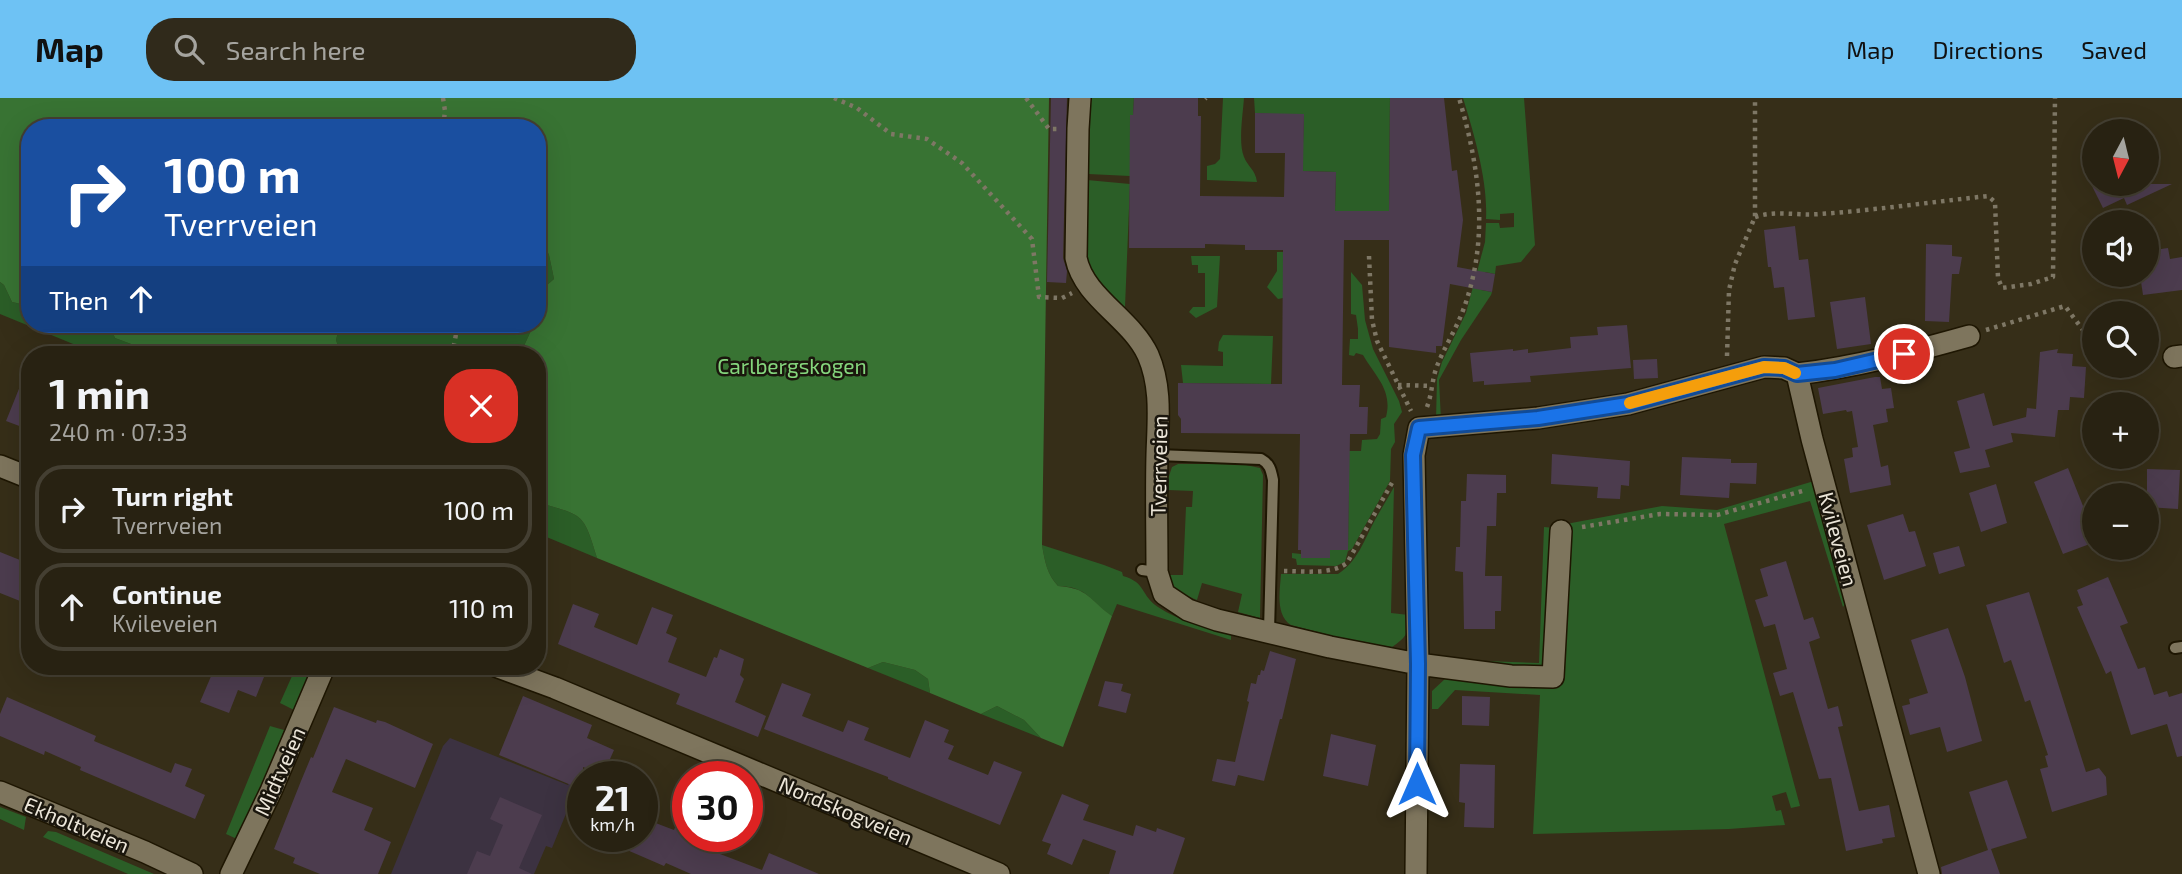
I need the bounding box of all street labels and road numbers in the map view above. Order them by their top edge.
street label: Tverrveien [1145,415,1171,517]
street label: Kvileveien [1814,489,1864,589]
street label: Midtveien [248,723,310,819]
street label: Nordskogveien [775,771,917,849]
street label: Ekholtveien [21,791,133,857]

